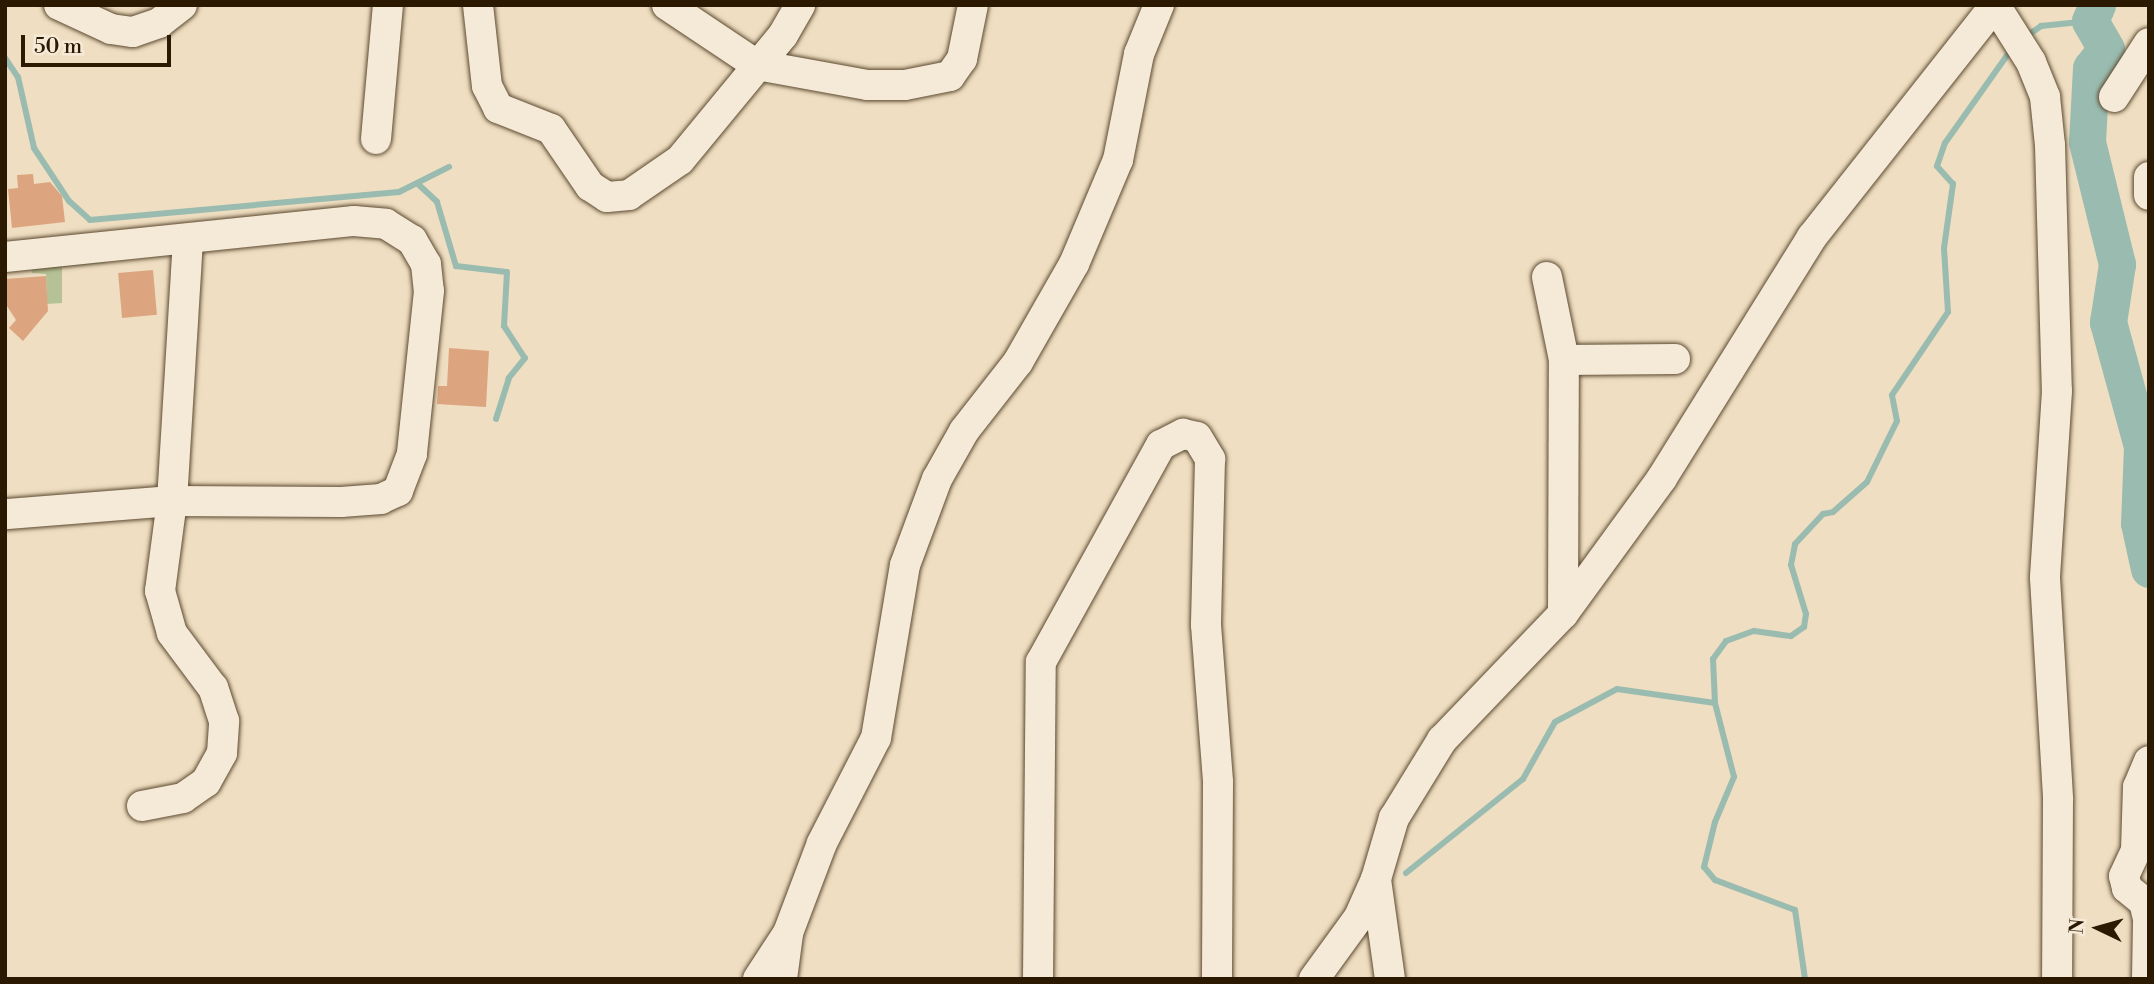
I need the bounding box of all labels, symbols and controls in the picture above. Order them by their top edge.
scale bar [24,21,175,65]
text: 50 m [34,34,82,60]
north arrow [2063,893,2133,963]
text: N [2064,918,2090,935]

